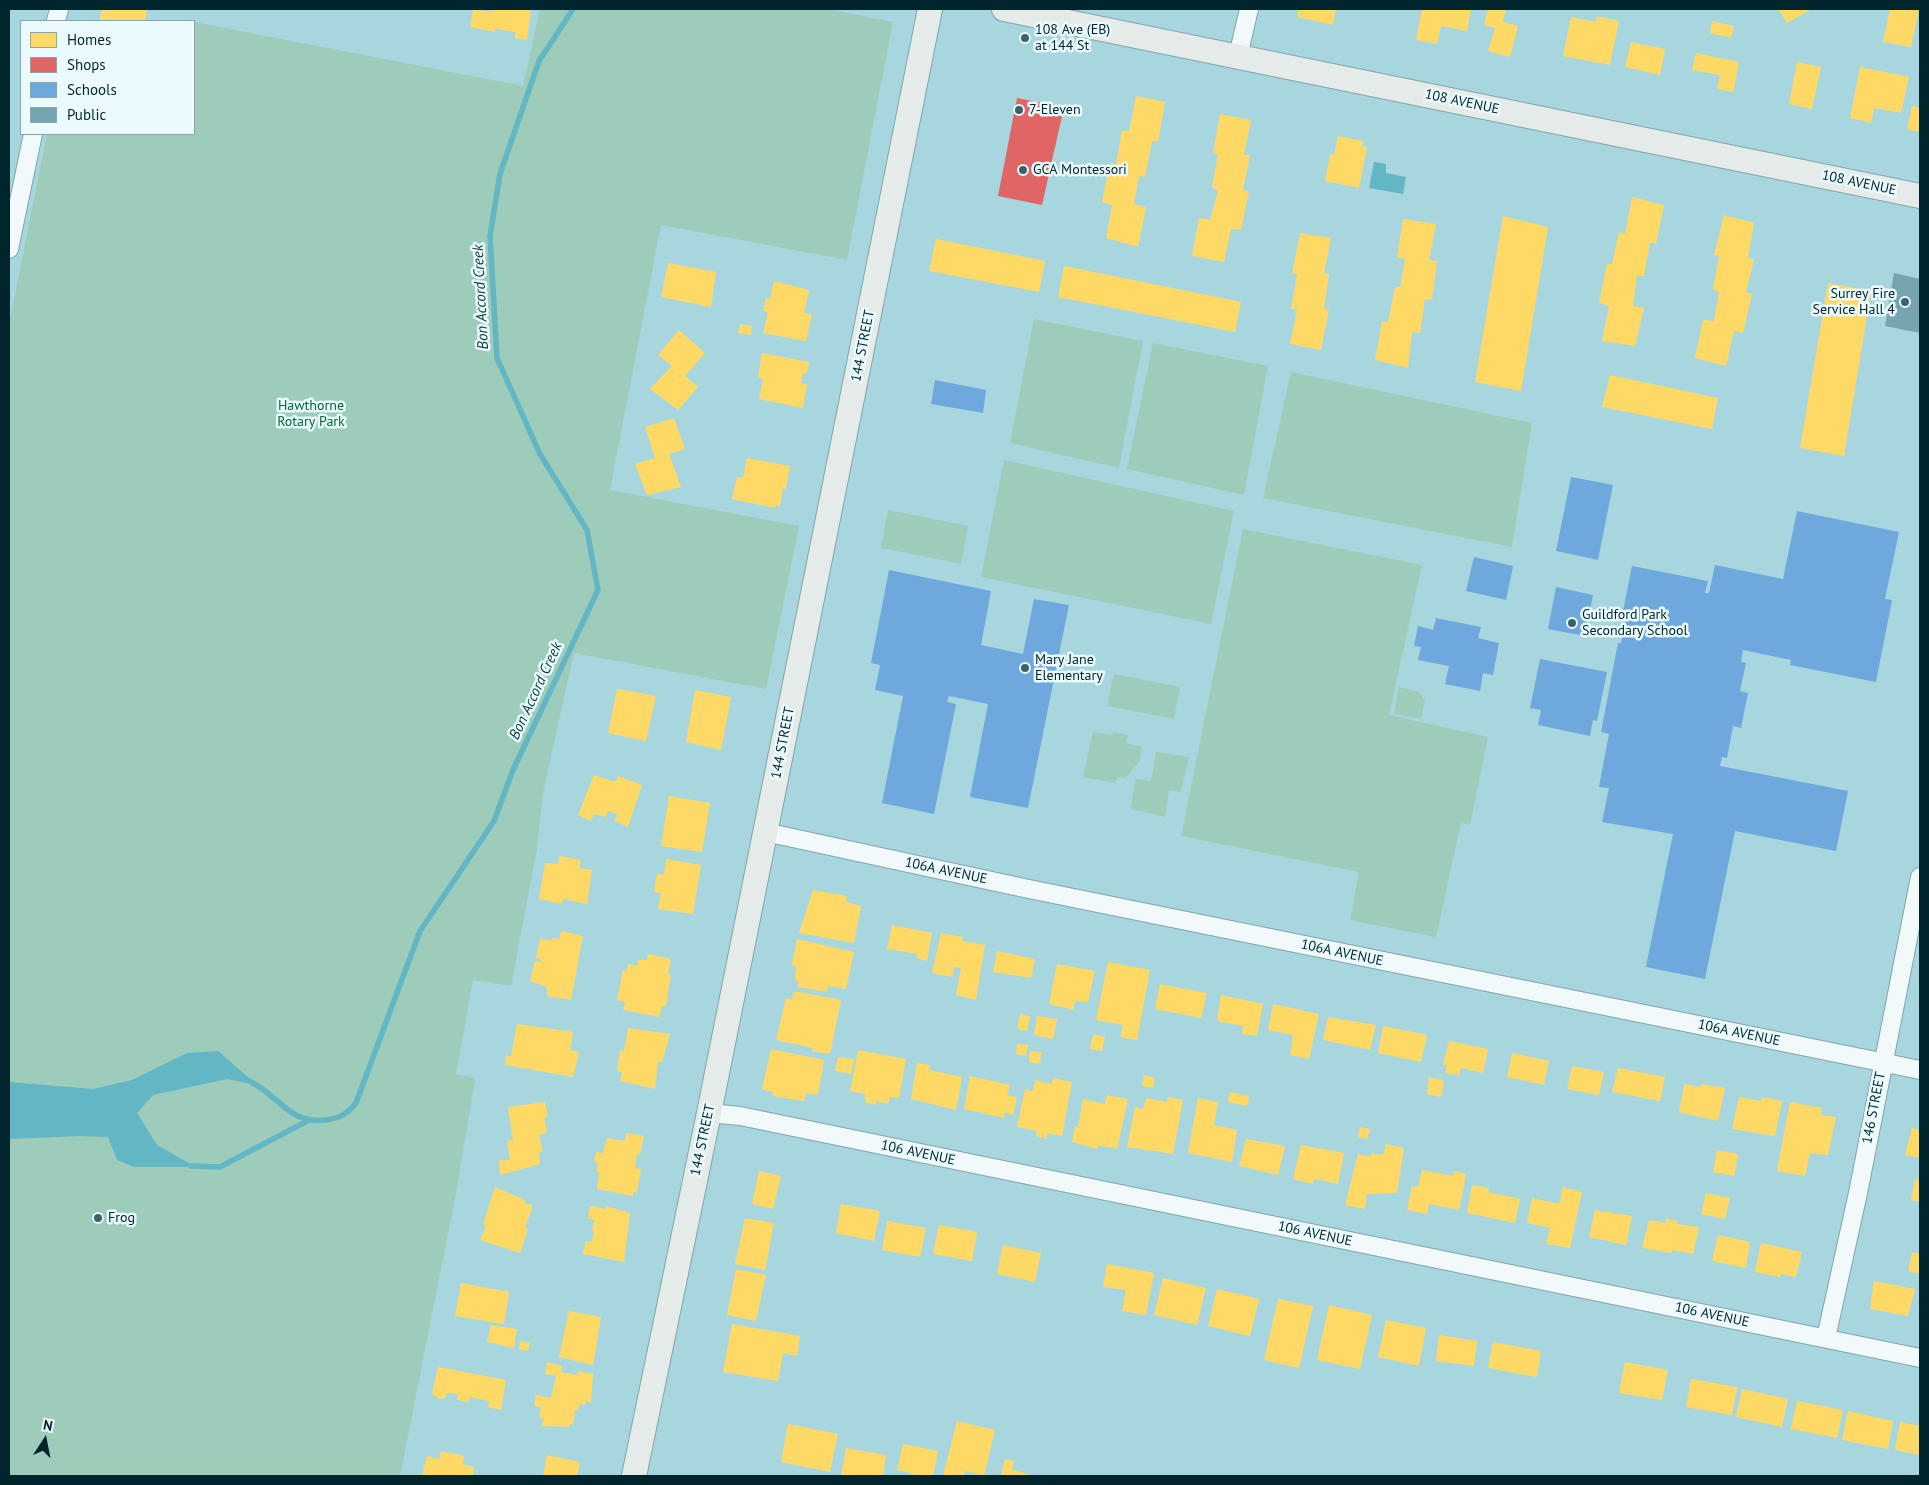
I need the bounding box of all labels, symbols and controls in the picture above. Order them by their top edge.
legend [20,20,195,135]
place label: 108 Ave (EB) at 144 St [1035,22,1110,54]
text: Homes [67,30,111,49]
marker: 108 Ave (EB) at 144 St [1019,32,1031,44]
text: Shops [67,55,106,74]
text: Schools [67,80,117,99]
street label: 108 AVENUE [1423,86,1501,118]
place label: 7-Eleven [1029,102,1081,118]
marker: 7-Eleven [1013,104,1025,116]
text: Public [67,105,106,124]
place label: GCA Montessori [1033,162,1127,178]
marker: GCA Montessori [1017,164,1029,176]
street label: 108 AVENUE [1820,167,1898,199]
water label: Bon Accord Creek [469,244,493,350]
place label: Surrey Fire Service Hall 4 [1812,286,1895,318]
marker: Surrey Fire Service Hall 4 [1899,296,1911,308]
street label: 144 STREET [848,309,878,383]
park label: Hawthorne Rotary Park [277,398,345,431]
place label: Guildford Park Secondary School [1582,607,1688,640]
marker: Guildford Park Secondary School [1566,617,1578,629]
water label: Bon Accord Creek [506,640,566,742]
place label: Mary Jane Elementary [1035,652,1103,684]
marker: Mary Jane Elementary [1019,662,1031,674]
street label: 144 STREET [768,706,798,780]
street label: 106A AVENUE [903,854,989,888]
street label: 106A AVENUE [1299,936,1385,970]
street label: 106A AVENUE [1696,1016,1782,1050]
street label: 146 STREET [1859,1071,1889,1145]
street label: 144 STREET [687,1103,719,1177]
street label: 106 AVENUE [879,1137,957,1169]
place label: Frog [108,1210,135,1226]
marker: Frog [92,1212,104,1224]
street label: 106 AVENUE [1276,1218,1354,1250]
street label: 106 AVENUE [1673,1299,1751,1331]
north arrow [20,1415,70,1465]
text: N [42,1416,54,1435]

